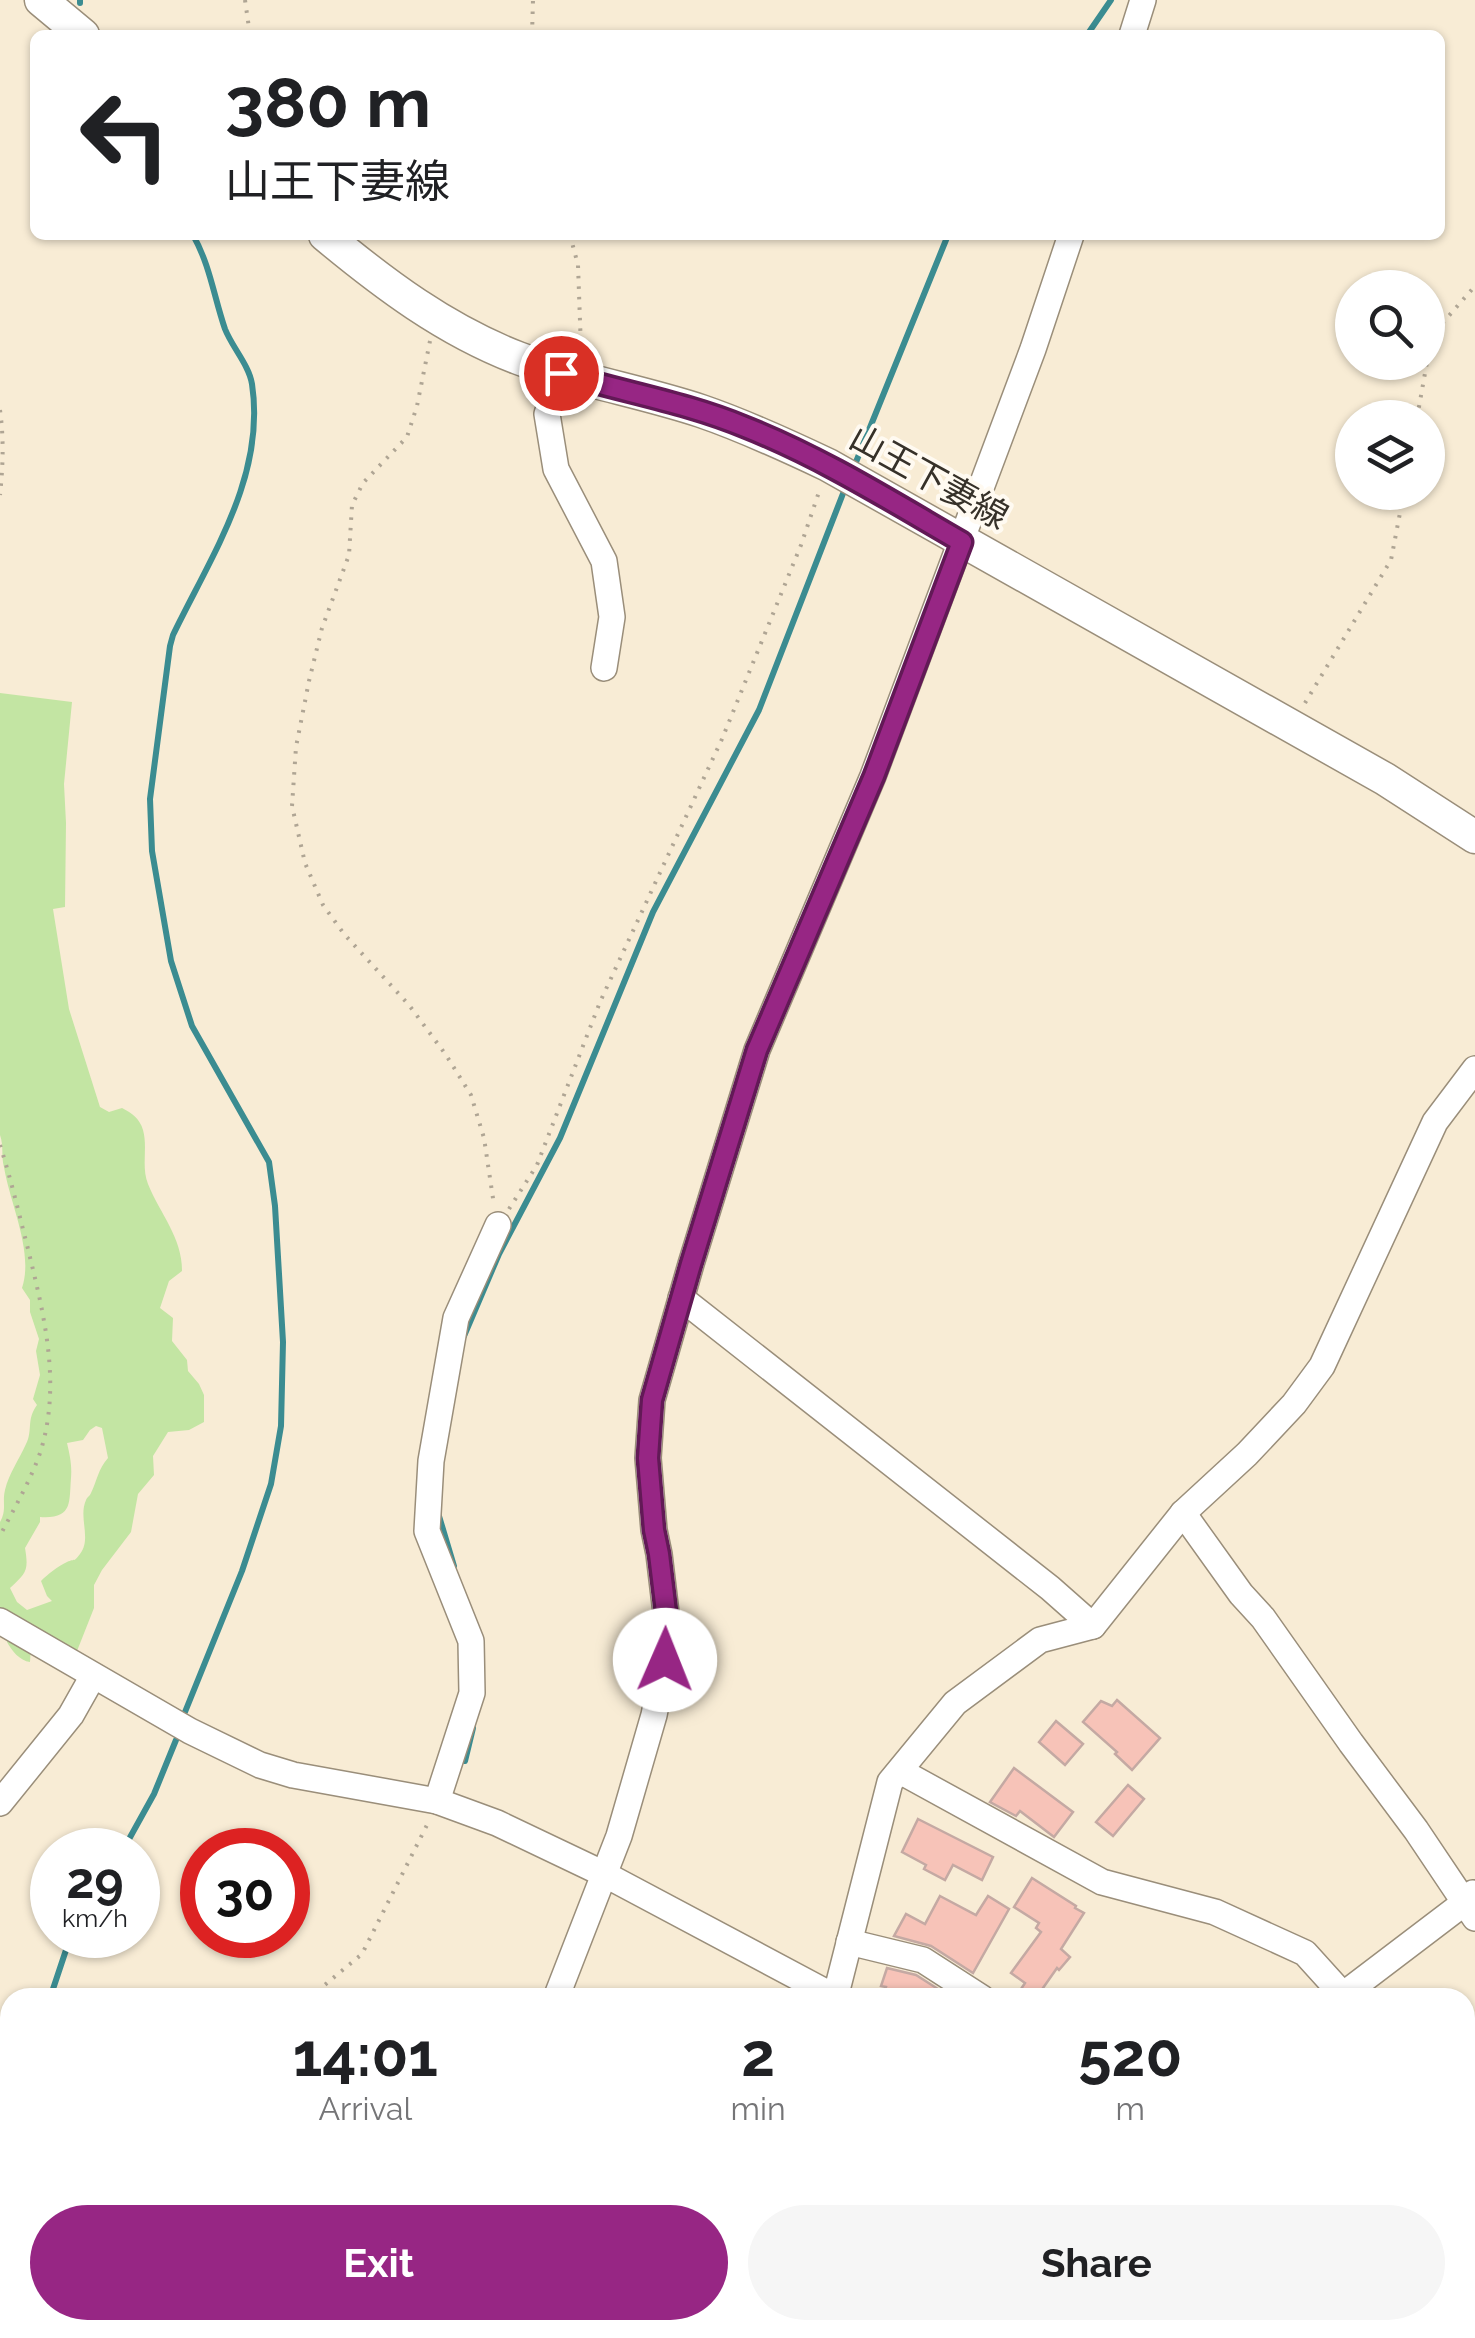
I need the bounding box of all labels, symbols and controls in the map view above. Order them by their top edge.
text: 380 m [225,61,431,143]
icon: left [60,70,190,200]
text: 山王下妻線 [225,155,450,208]
map controls [1335,270,1445,510]
button: search [1335,270,1445,380]
pin [519,331,604,416]
icon: arrive [534,346,589,401]
button: layers [1335,400,1445,510]
street label: 山王下妻線 [843,416,1016,537]
position arrow [613,1608,717,1712]
speed limit sign: 30 [180,1828,310,1958]
text: 29 [66,1851,124,1910]
text: km/h [62,1903,128,1933]
text: 14:01 [293,2020,438,2090]
text: 2 [741,2020,775,2090]
text: 520 [1078,2020,1182,2090]
text: Arrival [318,2090,412,2127]
text: min [731,2090,786,2127]
text: m [1116,2090,1145,2127]
button: Exit [30,2205,728,2320]
button: Share [748,2205,1445,2320]

